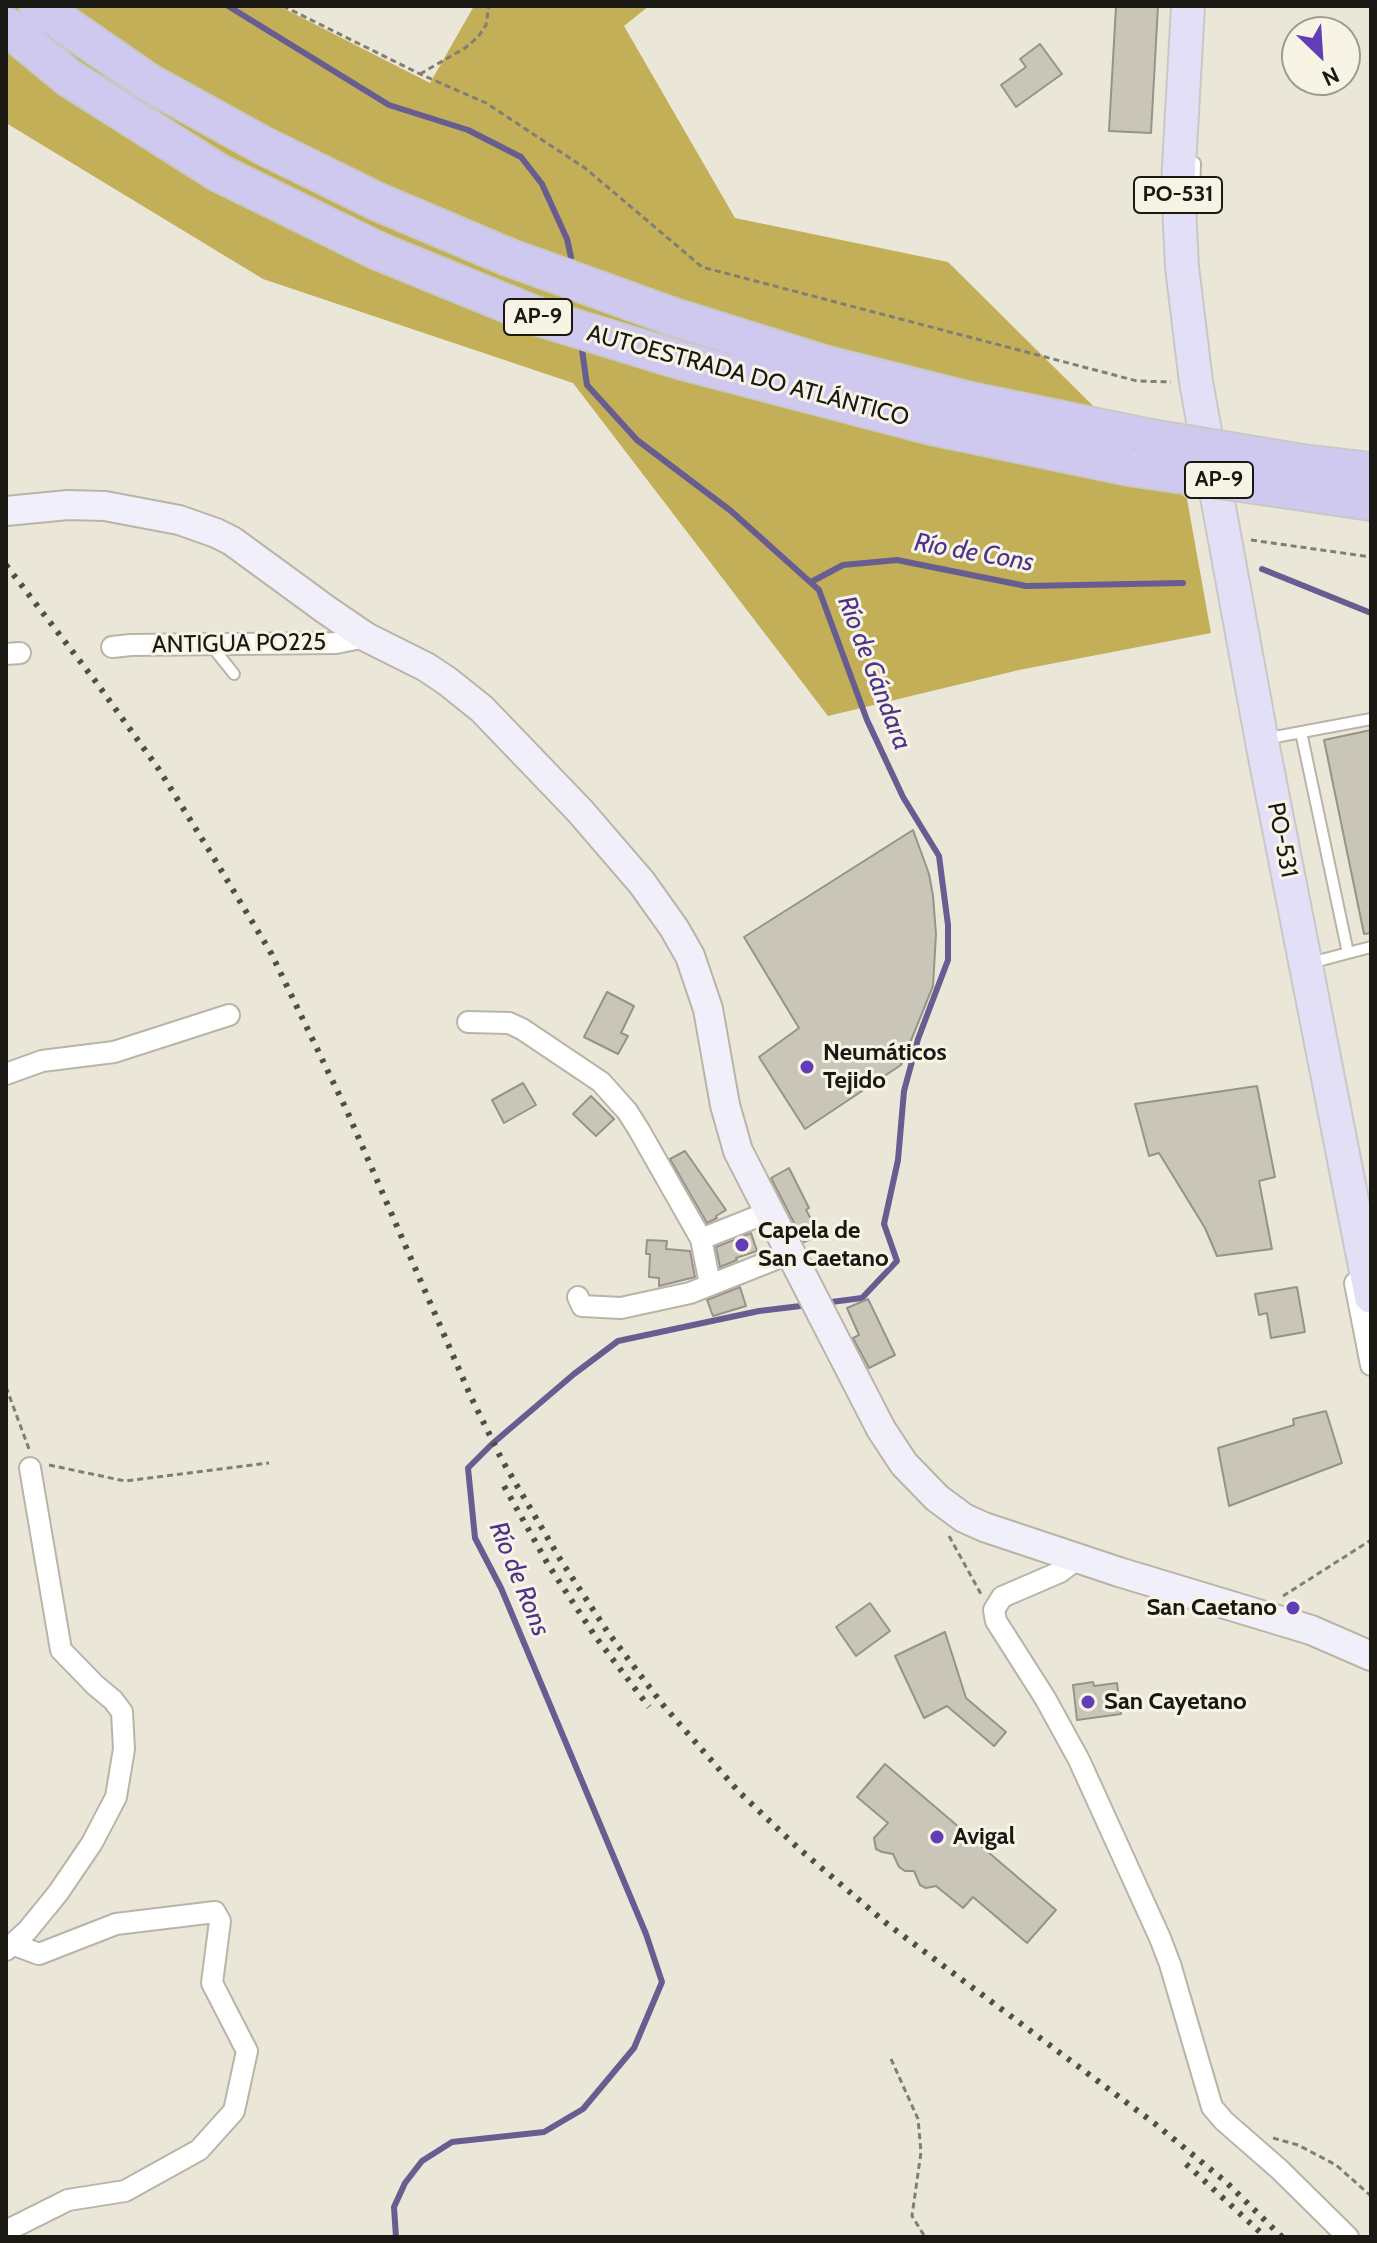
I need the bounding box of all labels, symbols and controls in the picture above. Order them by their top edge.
north arrow [1281,16,1361,96]
text: N [1318,61,1343,92]
road number: PO-531 [1134,177,1222,213]
road number: AP-9 [504,299,572,335]
street label: AUTOESTRADA DO ATLÁNTICO [584,319,912,433]
road number: AP-9 [1185,462,1253,498]
water label: Río de Cons [912,527,1036,579]
water label: Río de Gándara [830,592,918,754]
street label: ANTIGUA PO225 [152,628,326,660]
street label: PO-531 [1261,800,1303,880]
place label: Neumáticos Tejido [823,1039,947,1095]
marker: Neumáticos Tejido [798,1058,816,1076]
place label: Capela de San Caetano [758,1217,889,1273]
marker: Capela de San Caetano [733,1236,751,1254]
water label: Río de Rons [482,1517,556,1641]
place label: San Caetano [1146,1594,1277,1622]
marker: San Caetano [1284,1599,1302,1617]
place label: San Cayetano [1104,1688,1247,1716]
marker: San Cayetano [1079,1693,1097,1711]
place label: Avigal [953,1823,1015,1851]
marker: Avigal [928,1828,946,1846]

